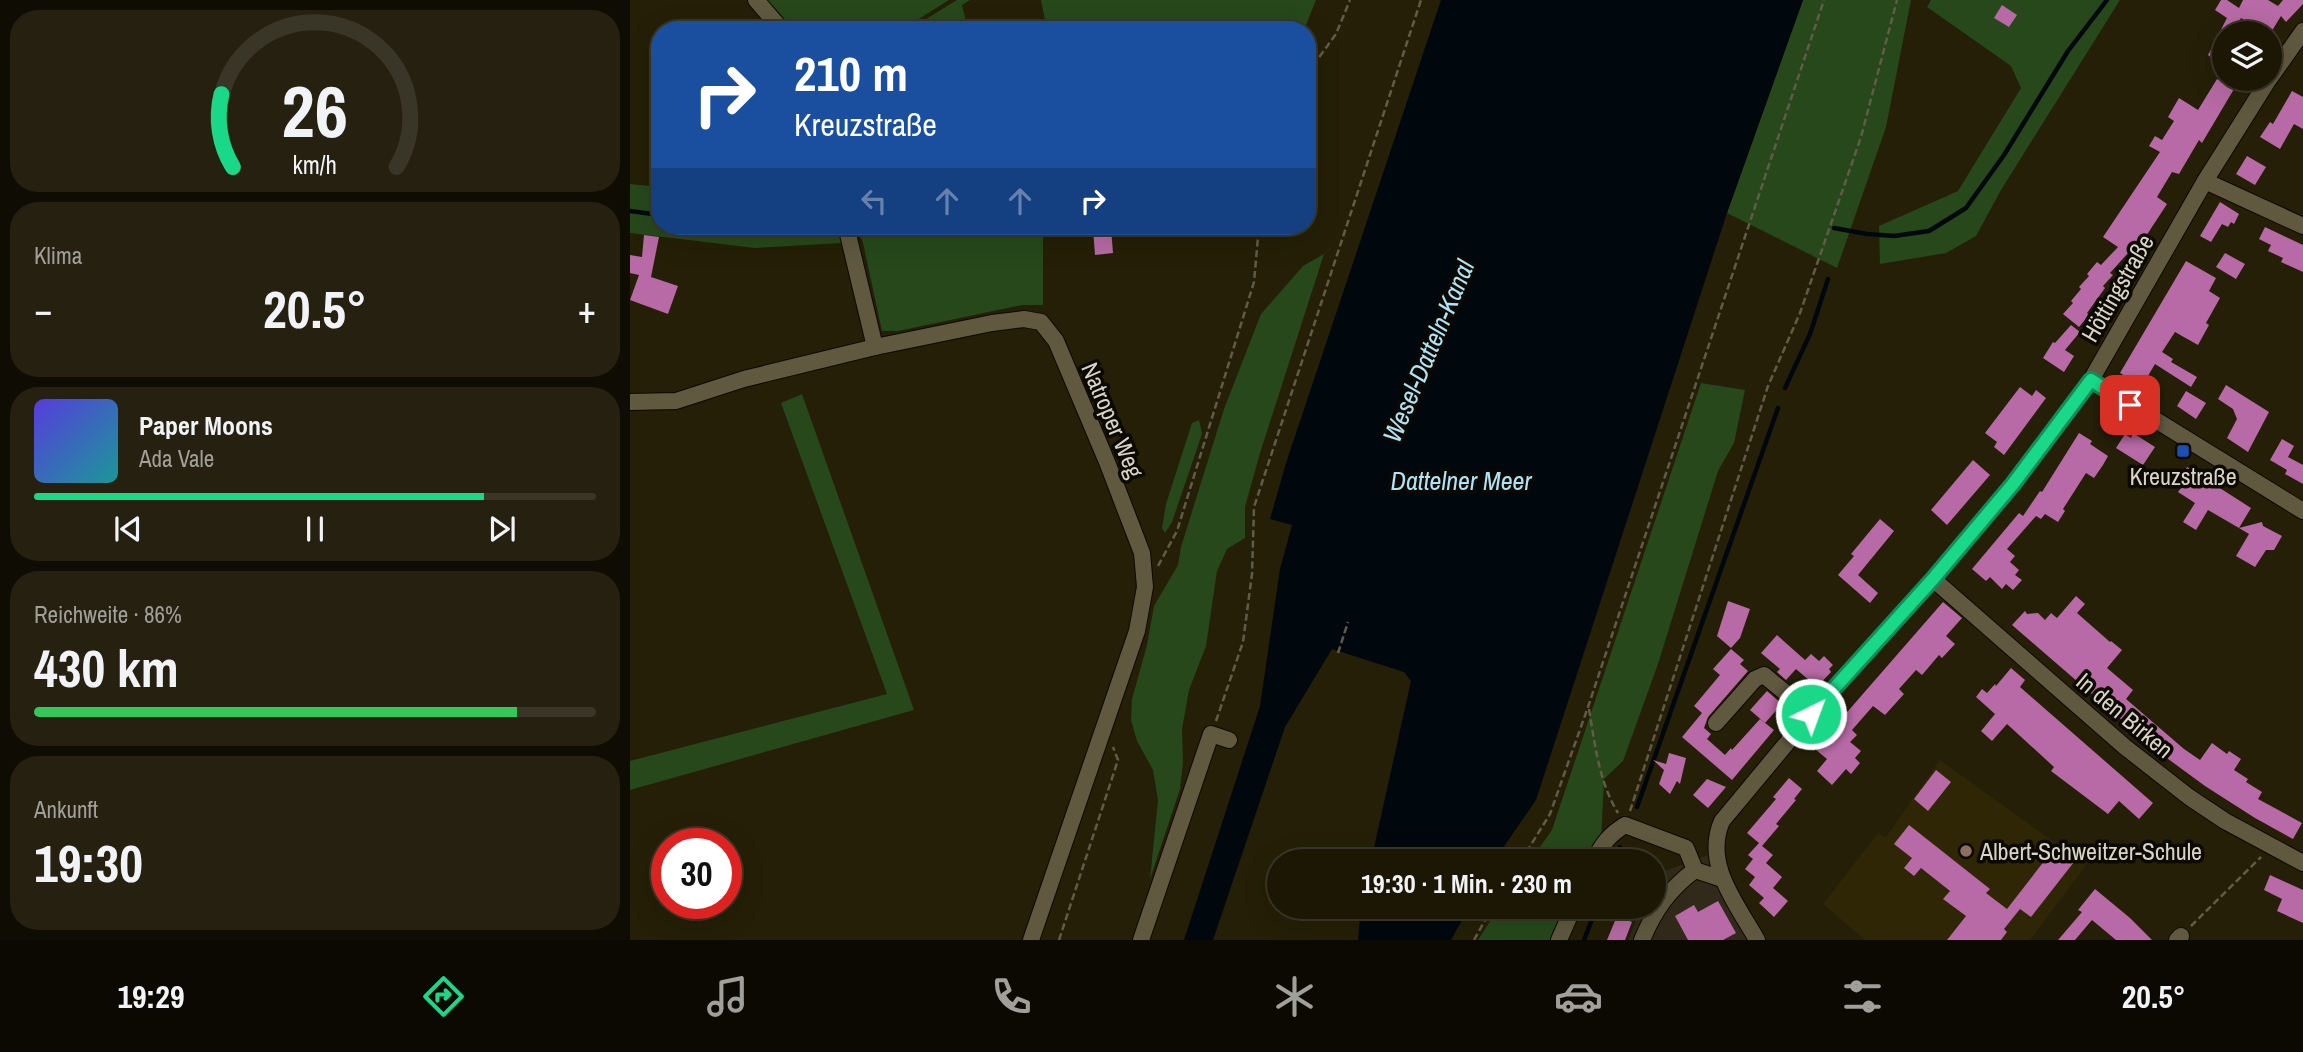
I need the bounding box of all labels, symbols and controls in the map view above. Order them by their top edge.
map controls [2212,21,2282,91]
button: layers [2212,21,2282,91]
text: 210 m [794,40,908,106]
icon: right [679,49,770,140]
text: 26 [282,62,348,160]
text: Kreuzstraße [794,103,937,146]
text: km/h [293,148,337,182]
icon: left [855,182,893,220]
icon: ahead [928,182,966,220]
icon: ahead [1001,182,1039,220]
icon: right [1074,182,1112,220]
street label: Höttingstraße [2073,228,2161,348]
text: Klima [34,240,82,271]
water label: Wesel-Datteln-Kanal [1374,253,1483,448]
text: 20.5° [263,274,367,344]
text: − [34,284,52,335]
text: + [578,284,596,335]
street label: Natroper Weg [1074,358,1152,483]
pin [2100,375,2160,435]
icon: arrive [2111,386,2149,424]
text: Paper Moons [139,408,273,443]
text: Ada Vale [139,443,214,474]
marker: Kreuzstraße [2175,443,2191,459]
place label: Kreuzstraße [2129,460,2237,492]
water label: Dattelner Meer [1391,463,1532,498]
icon: previous [109,510,147,548]
icon: pause [296,510,334,548]
icon: next [483,510,521,548]
text: Reichweite · 86% [34,599,182,630]
text: 430 km [34,633,179,703]
street label: In den Birken [2070,665,2180,765]
position arrow [1774,677,1848,751]
text: Ankunft [34,794,98,825]
text: 19:30 [34,828,143,898]
speed limit sign: 30 [651,828,742,919]
place label: Albert-Schweitzer-Schule [1979,835,2202,867]
marker: Albert-Schweitzer-Schule [1958,843,1974,859]
text: 19:30 · 1 Min. · 230 m [1361,866,1572,901]
icon: directions [419,972,468,1021]
icon: music [703,972,752,1021]
icon: phone [987,972,1036,1021]
icon: climate [1270,972,1319,1021]
icon: car [1554,972,1603,1021]
icon: filters [1838,972,1887,1021]
text: 19:29 [117,975,184,1018]
text: 20.5° [2122,975,2186,1018]

